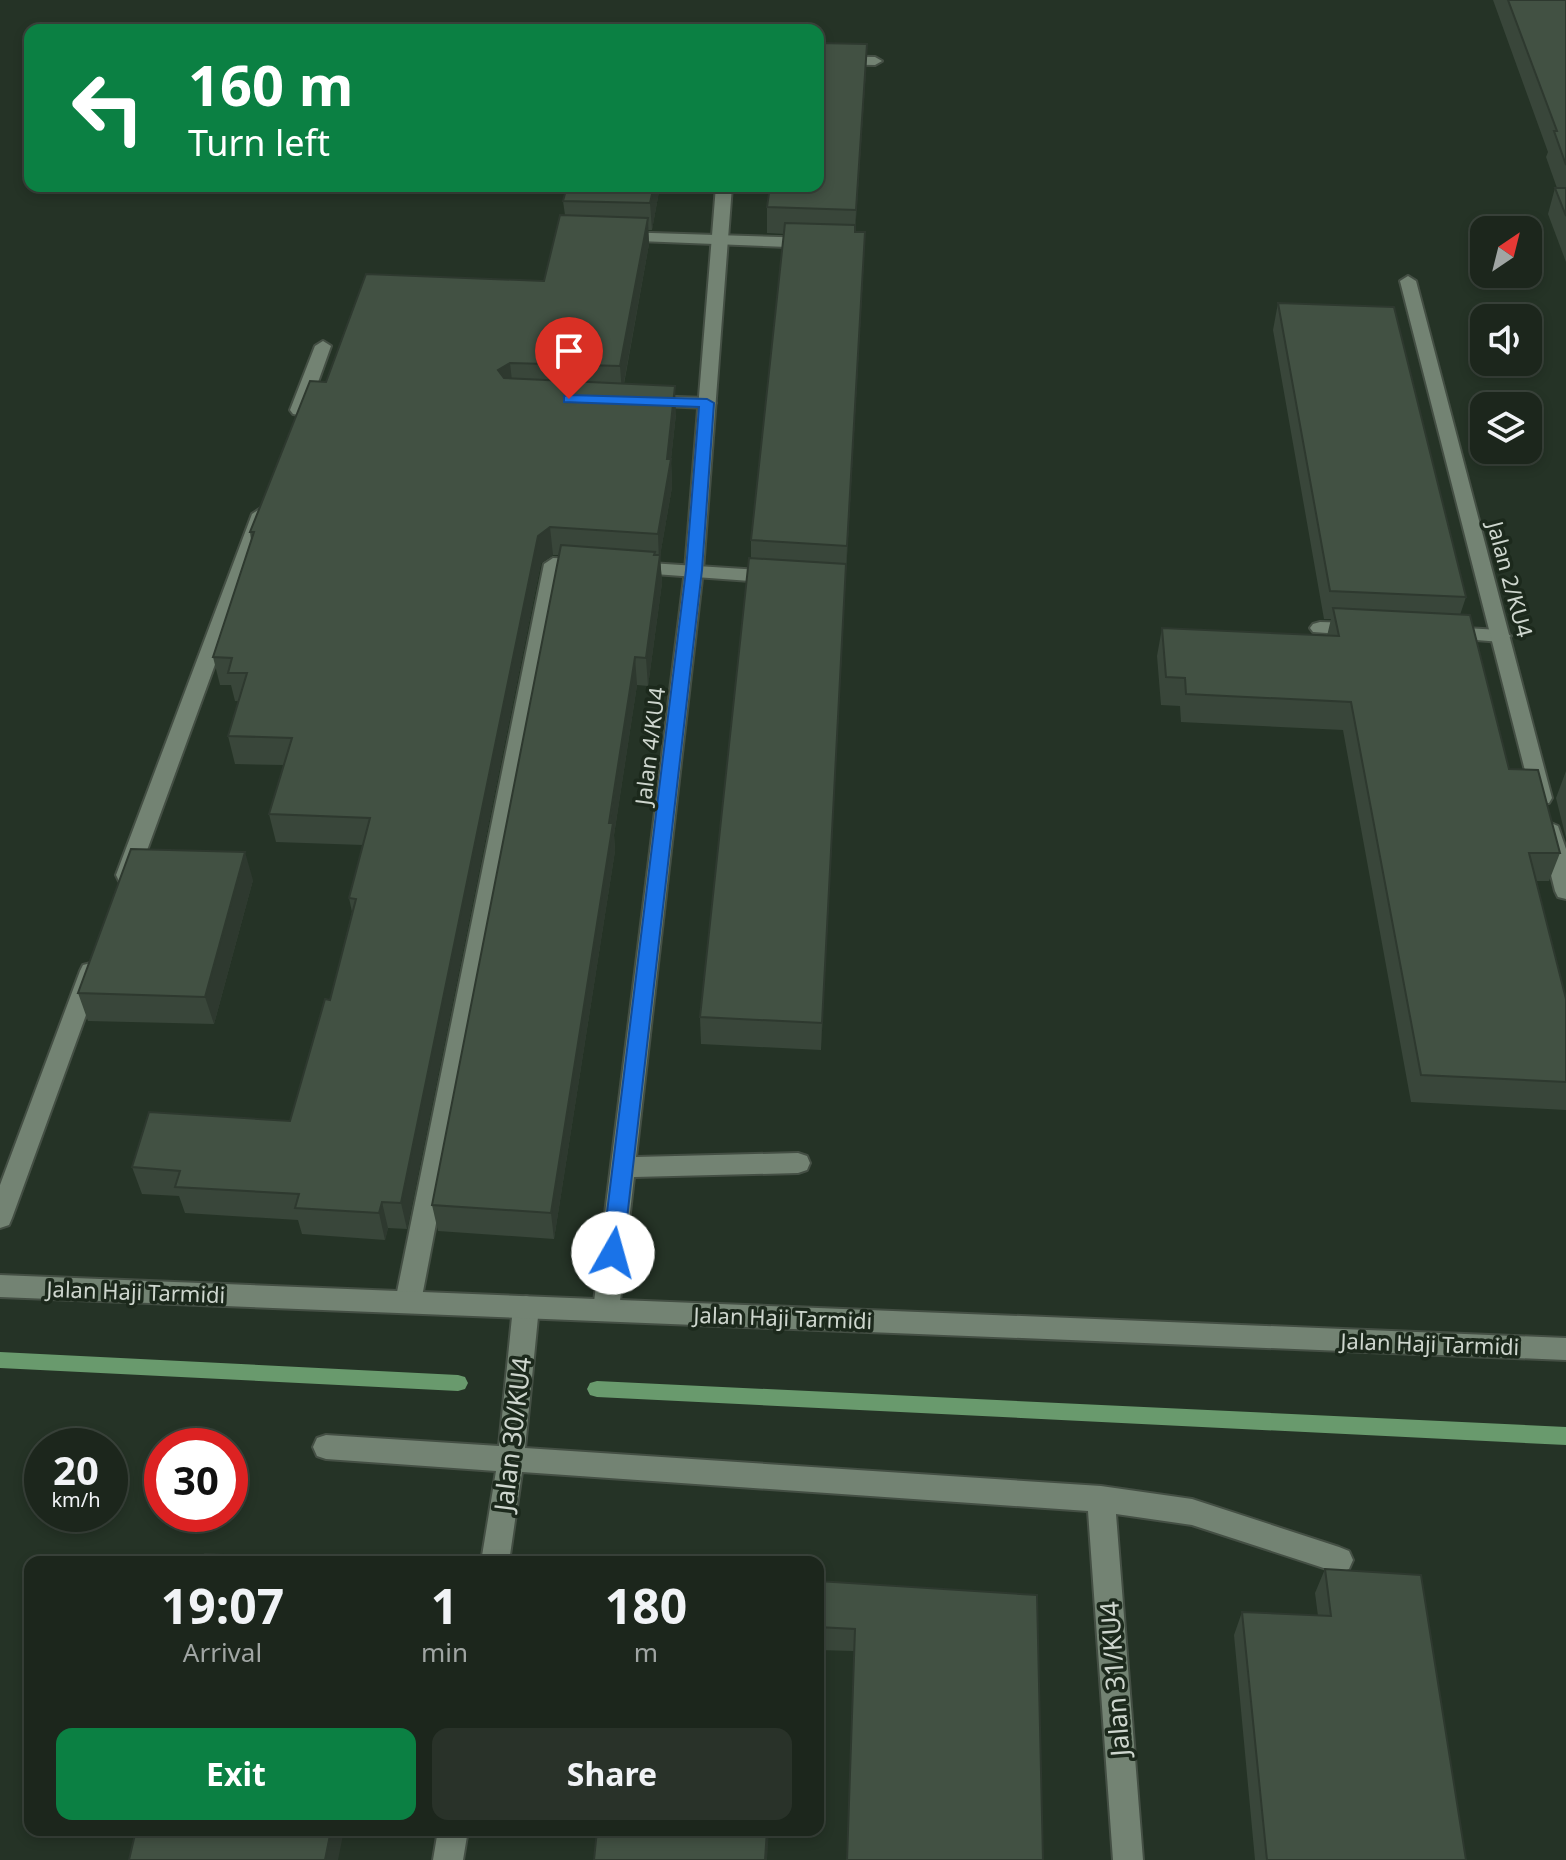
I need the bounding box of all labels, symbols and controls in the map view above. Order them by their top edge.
text: 160 m [188,46,353,122]
icon: left [56,56,160,160]
text: Turn left [188,118,330,167]
north arrow [1470,216,1542,288]
map controls [1470,216,1542,464]
button: sound [1470,304,1542,376]
pin [535,317,603,399]
icon: arrive [547,329,591,373]
button: layers [1470,392,1542,464]
street label: Jalan 2/KU4 [1481,516,1541,641]
street label: Jalan 4/KU4 [627,685,671,809]
position arrow [571,1211,655,1295]
street label: Jalan Haji Tarmidi [44,1273,226,1309]
street label: Jalan Haji Tarmidi [691,1299,873,1335]
street label: Jalan Haji Tarmidi [1338,1325,1520,1361]
street label: Jalan 30/KU4 [484,1355,539,1516]
speed limit sign: 30 [144,1428,248,1532]
text: 20 [53,1442,99,1497]
text: km/h [51,1486,101,1513]
text: 19:07 [161,1573,284,1638]
text: 1 [431,1573,458,1638]
text: 180 [605,1573,687,1638]
street label: Jalan 31/KU4 [1091,1600,1138,1761]
text: Arrival [183,1634,262,1670]
text: min [421,1634,468,1670]
text: m [634,1634,658,1670]
button: Exit [56,1728,416,1820]
button: Share [432,1728,792,1820]

